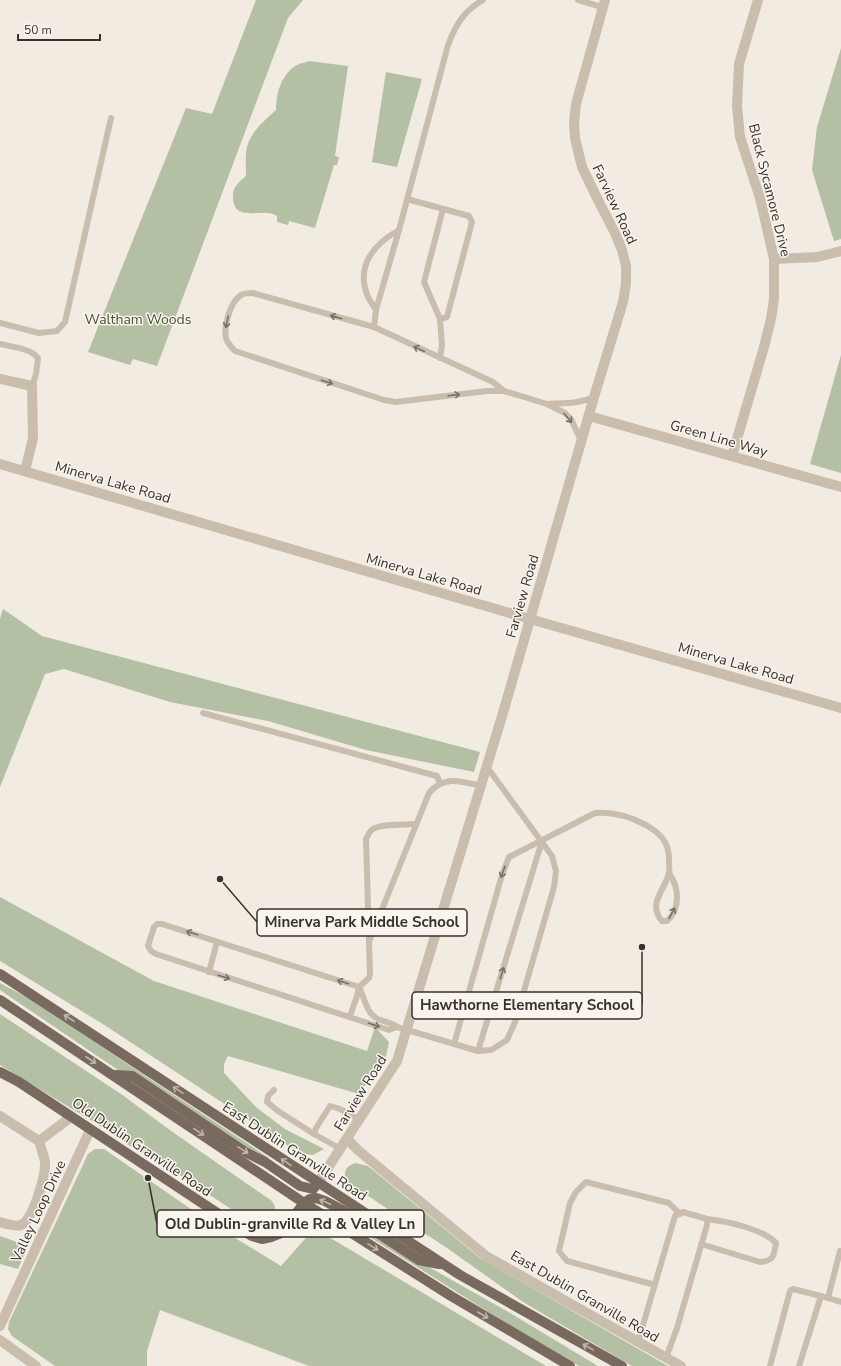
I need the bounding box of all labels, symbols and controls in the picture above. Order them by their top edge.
scale bar [18,16,100,42]
text: 50 m [24,22,52,38]
street label: Black Sycamore Drive [744,122,795,259]
street label: Farview Road [588,161,641,247]
park label: Waltham Woods [85,310,192,329]
one-way arrow [330,313,343,320]
one-way arrow [223,315,231,328]
one-way arrow [414,344,426,352]
one-way arrow [321,378,333,386]
one-way arrow [447,391,460,399]
one-way arrow [564,413,573,423]
street label: Green Line Way [668,415,771,462]
street label: Minerva Lake Road [53,457,173,508]
street label: Minerva Lake Road [364,549,484,600]
street label: Farview Road [501,552,543,640]
street label: Minerva Lake Road [676,638,796,689]
one-way arrow [499,866,507,878]
one-way arrow [668,907,676,919]
callout: Minerva Park Middle School [257,909,467,936]
text: Minerva Park Middle School [265,912,460,932]
one-way arrow [187,929,199,937]
one-way arrow [499,967,506,980]
one-way arrow [218,973,230,981]
one-way arrow [336,978,349,985]
callout: Hawthorne Elementary School [412,992,642,1019]
text: Hawthorne Elementary School [420,995,634,1015]
one-way arrow [63,1014,75,1022]
one-way arrow [368,1021,380,1029]
street label: Farview Road [330,1052,391,1135]
one-way arrow [85,1056,96,1064]
one-way arrow [172,1086,183,1094]
street label: Old Dublin Granville Road [68,1094,215,1201]
street label: East Dublin Granville Road [219,1098,371,1205]
one-way arrow [193,1128,204,1136]
one-way arrow [237,1146,248,1154]
street label: Valley Loop Drive [6,1157,70,1266]
one-way arrow [280,1157,292,1165]
one-way arrow [319,1198,331,1205]
callout: Old Dublin-granville Rd & Valley Ln [157,1210,424,1237]
text: Old Dublin-granville Rd & Valley Ln [165,1214,415,1234]
one-way arrow [367,1243,379,1251]
street label: East Dublin Granville Road [507,1246,663,1347]
one-way arrow [477,1311,488,1319]
one-way arrow [582,1342,594,1350]

